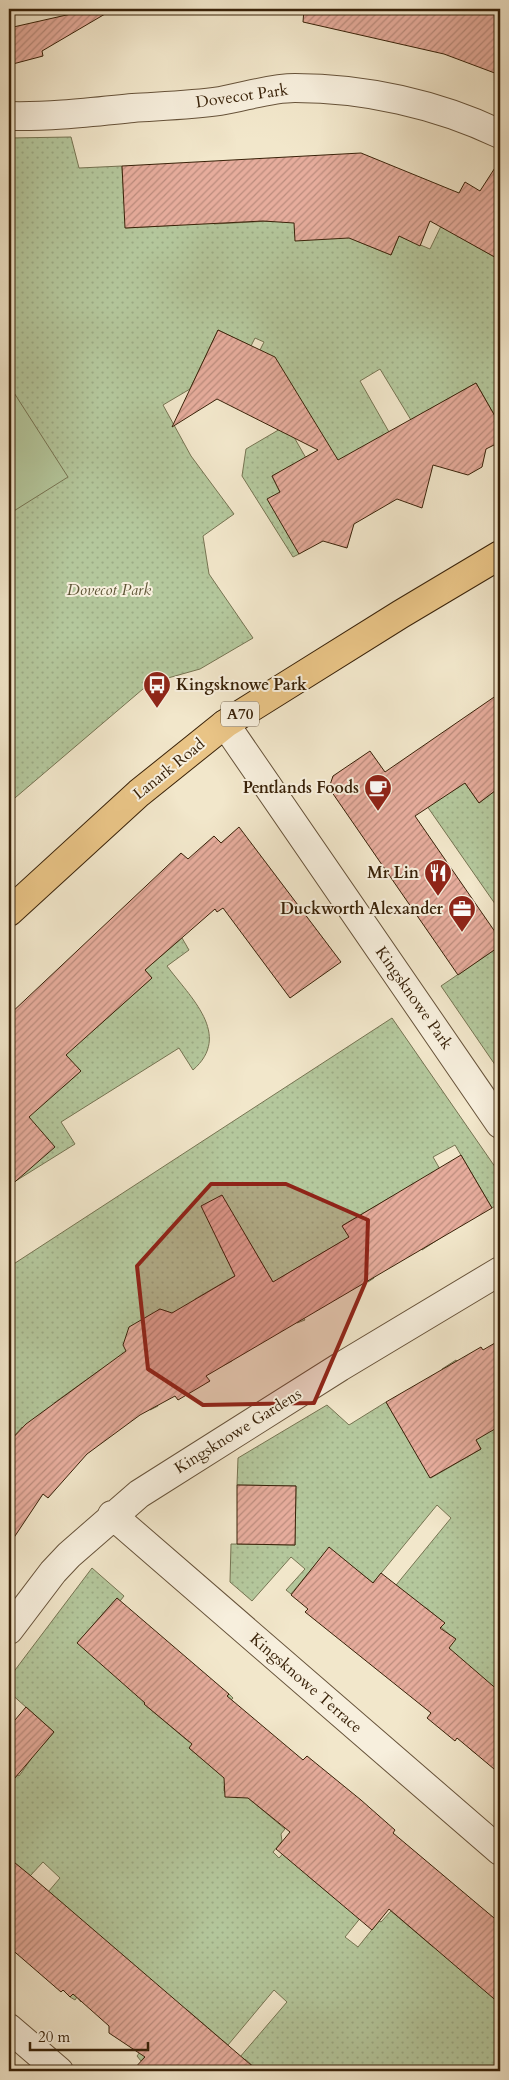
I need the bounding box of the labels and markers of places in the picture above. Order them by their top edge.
bus stop icon: Kingsknowe Park [142,670,172,709]
place label: Kingsknowe Park [176,674,307,696]
cafe icon: Pentlands Foods [363,773,393,812]
place label: Pentlands Foods [243,777,359,799]
restaurant icon: Mr Lin [423,858,453,897]
place label: Mr Lin [367,862,420,884]
office icon: Duckworth Alexander [447,894,477,933]
place label: Duckworth Alexander [280,898,444,920]

